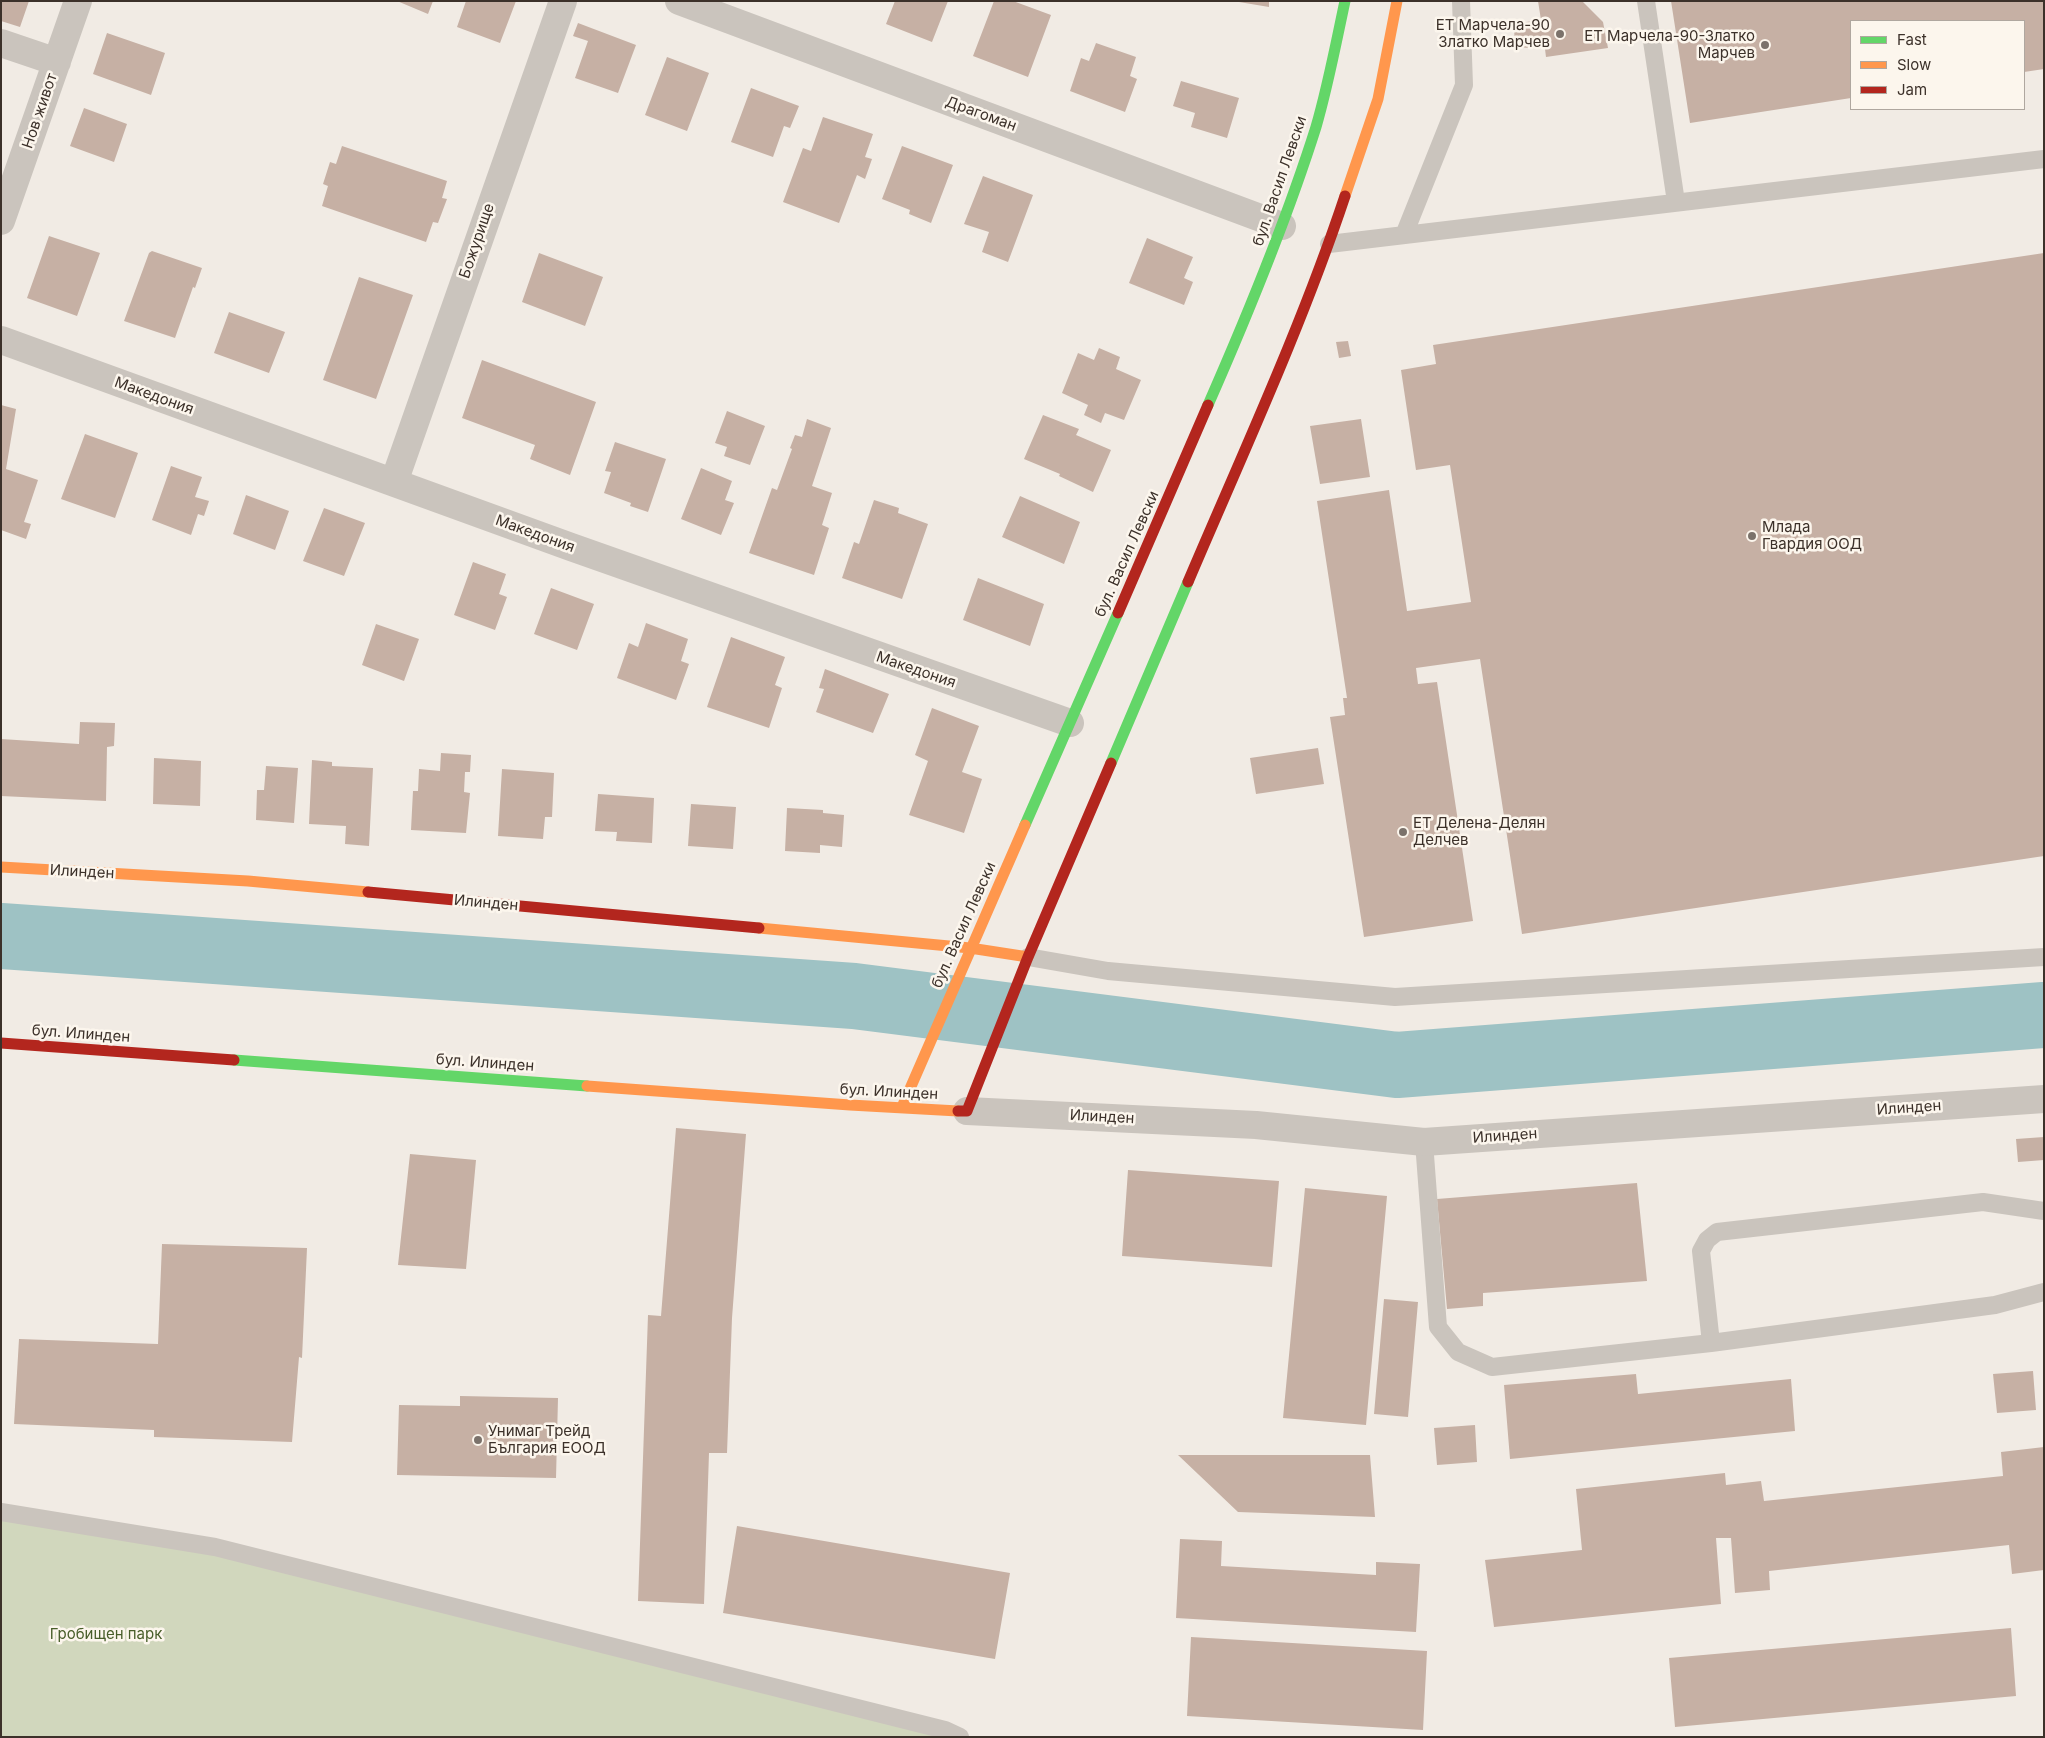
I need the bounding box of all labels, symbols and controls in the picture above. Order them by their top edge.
place label: ЕТ Марчела-90 Златко Марчев [1436,16,1550,51]
legend [1850,20,2025,110]
place label: ЕТ Марчела-90-Златко Марчев [1584,27,1755,62]
marker: ЕТ Марчела-90 Златко Марчев [1554,28,1566,40]
text: Fast [1897,30,1927,49]
marker: ЕТ Марчела-90-Златко Марчев [1759,39,1771,51]
text: Slow [1897,55,1931,74]
street label: Нов живот [19,71,61,151]
text: Jam [1897,80,1927,99]
street label: Драгоман [943,93,1019,135]
street label: бул. Васил Левски [1249,114,1311,248]
street label: Божурище [456,201,498,281]
street label: Македония [112,373,196,419]
street label: бул. Васил Левски [1091,488,1163,620]
street label: Македония [493,511,577,557]
place label: Млада Гвардия ООД [1762,518,1862,553]
marker: Млада Гвардия ООД [1746,530,1758,542]
street label: Македония [874,648,958,692]
place label: ЕТ Делена-Делян Делчев [1413,814,1545,849]
marker: ЕТ Делена-Делян Делчев [1397,826,1409,838]
street label: бул. Васил Левски [928,859,1000,991]
street label: Илинден [49,861,115,883]
street label: Илинден [453,891,519,915]
street label: бул. Илинден [31,1022,131,1046]
street label: бул. Илинден [435,1051,535,1075]
street label: бул. Илинден [839,1080,939,1104]
street label: Илинден [1876,1097,1942,1119]
street label: Илинден [1069,1106,1135,1128]
street label: Илинден [1472,1125,1538,1147]
place label: Унимаг Трейд България ЕООД [488,1422,606,1457]
marker: Унимаг Трейд България ЕООД [472,1434,484,1446]
park label: Гробищен парк [50,1625,162,1643]

